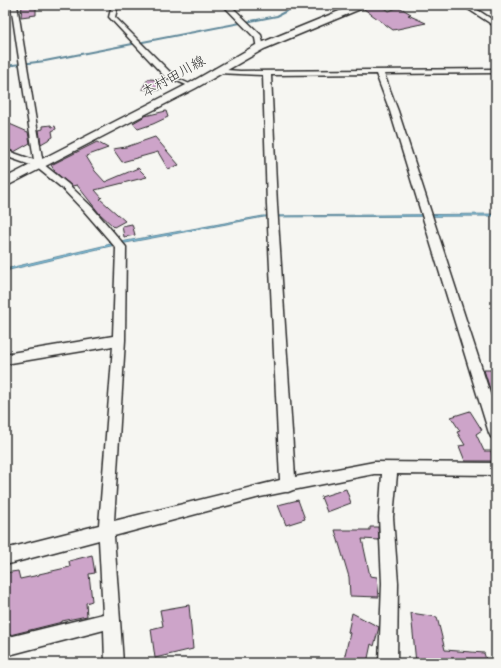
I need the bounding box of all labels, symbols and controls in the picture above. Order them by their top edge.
street label: 本村田川線 [138,51,210,103]

